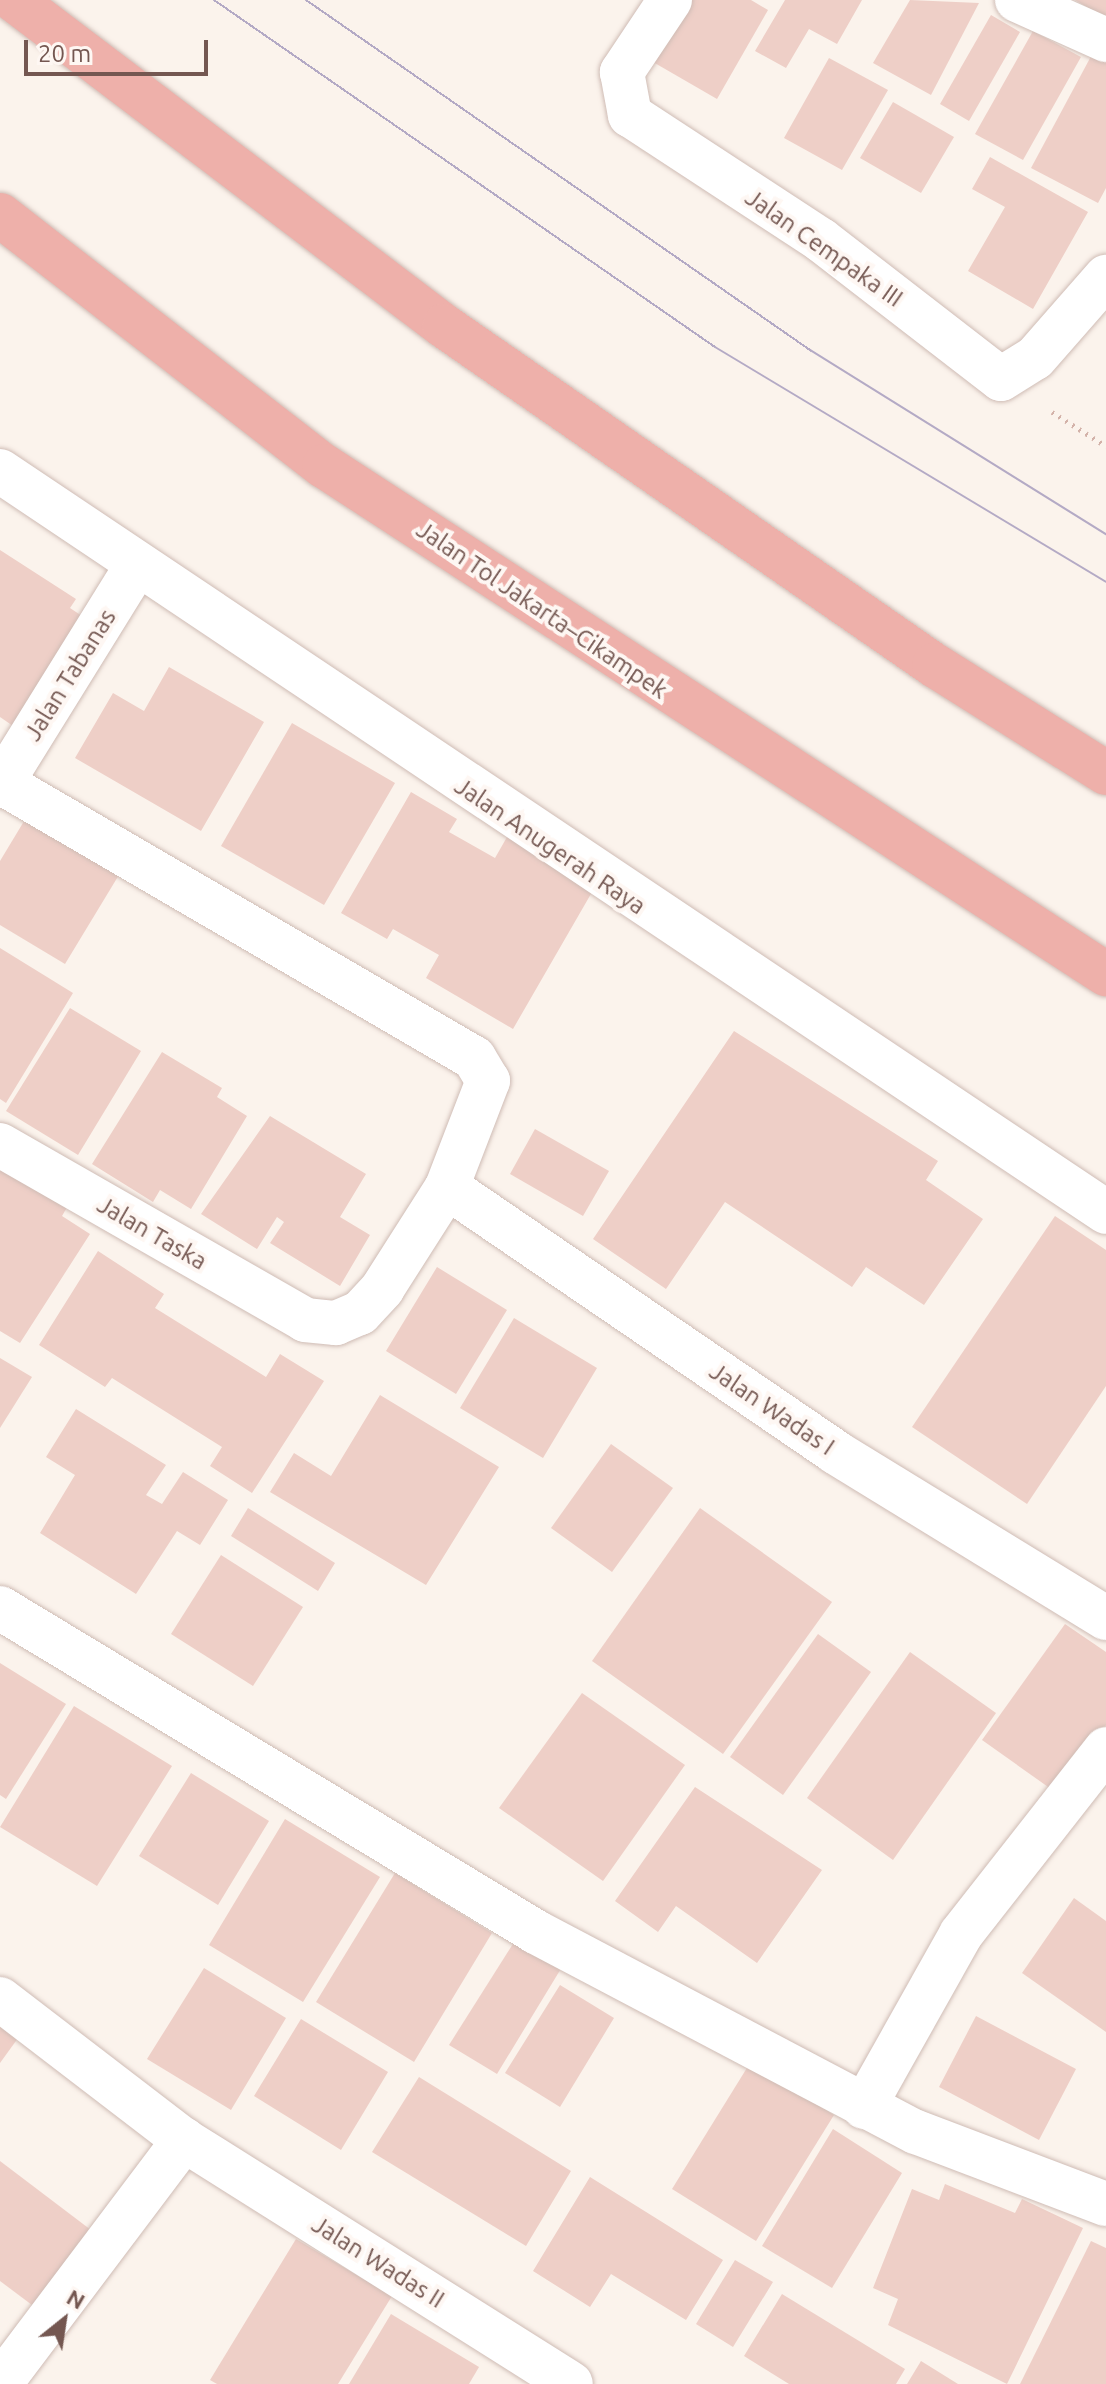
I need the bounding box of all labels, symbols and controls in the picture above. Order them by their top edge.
scale bar [28,24,212,74]
text: 20 m [38,40,91,67]
street label: Jalan Cempaka III [740,183,908,313]
street label: Jalan Tol Jakarta–Cikampek [411,515,673,705]
street label: Jalan Tabanas [18,604,122,746]
street label: Jalan Anugerah Raya [449,771,651,921]
street label: Jalan Taska [92,1190,212,1276]
street label: Jalan Wadas I [704,1357,840,1461]
street label: Jalan Wadas II [306,2210,450,2314]
north arrow [24,2280,104,2360]
text: N [63,2284,90,2314]

